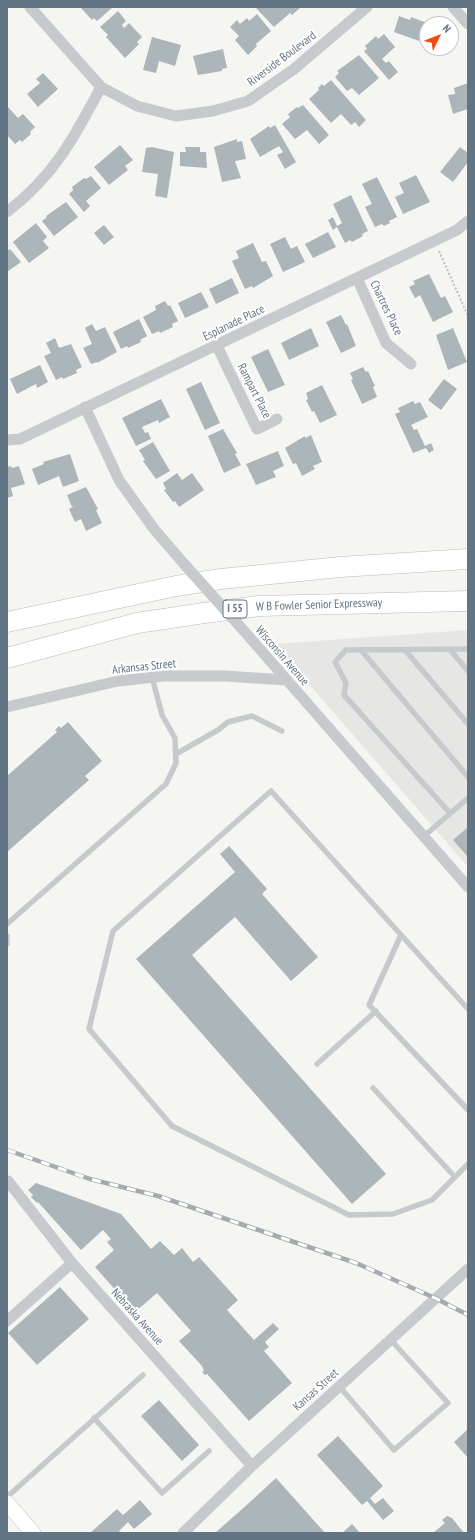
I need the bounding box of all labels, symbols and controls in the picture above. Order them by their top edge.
north arrow [419,16,459,56]
text: N [440,22,454,35]
street label: Riverside Boulevard [245,29,319,89]
street label: Chartres Place [367,278,405,338]
street label: Esplanade Place [201,302,267,344]
street label: Rampart Place [234,361,274,421]
street label: W B Fowler Senior Expressway [256,596,382,614]
road number: I 55 [223,600,247,618]
street label: Wisconsin Avenue [252,623,312,689]
street label: Arkansas Street [111,656,177,678]
street label: Nebraska Avenue [108,1286,166,1348]
street label: Kansas Street [290,1366,342,1414]

